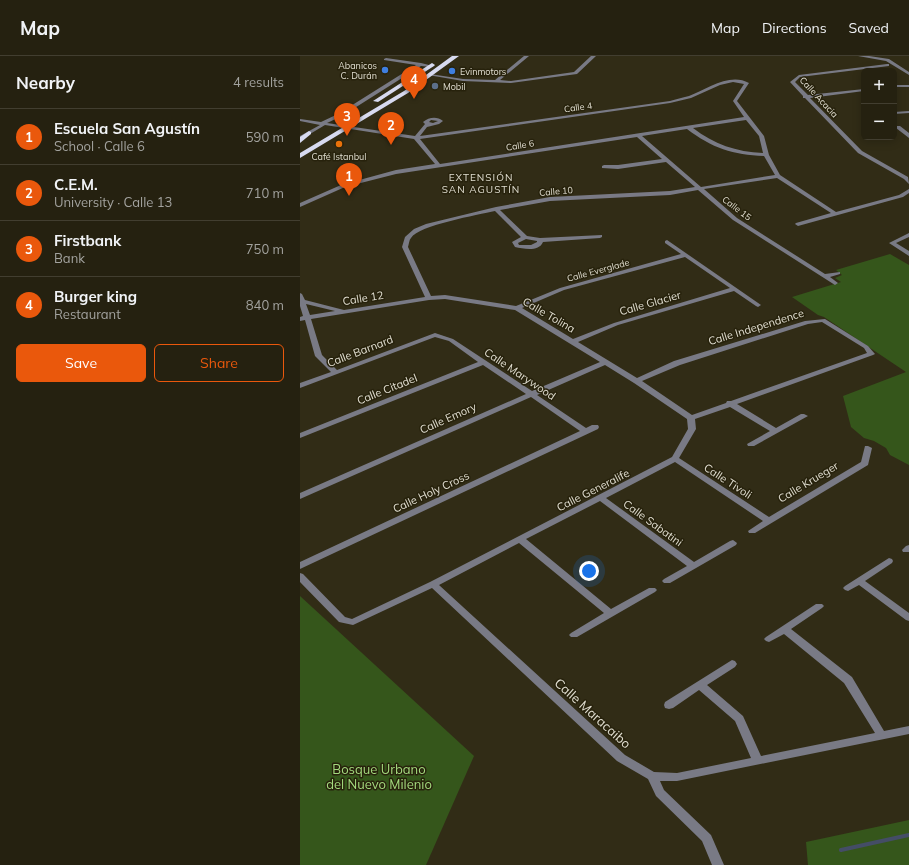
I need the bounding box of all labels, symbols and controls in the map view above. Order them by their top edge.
text: Map [20,16,60,40]
text: Map [711,19,740,37]
text: Directions [762,19,827,37]
text: Saved [849,19,889,37]
place label: Abanicos C. Durán [338,60,377,81]
marker: Abanicos C. Durán [380,65,390,75]
pin: 4 [401,66,427,99]
marker: Evinmotors [447,66,457,76]
place label: Evinmotors [460,66,506,77]
map controls [861,68,897,140]
button: + [861,68,897,104]
text: Nearby [16,72,75,93]
text: 4 results [233,74,284,90]
street label: Calle Acacia [797,74,841,120]
marker: Mobil [430,81,440,91]
place label: Mobil [443,81,466,92]
street label: Calle 4 [563,99,593,114]
pin: 3 [334,103,360,136]
button: − [861,104,897,140]
pin: 2 [378,112,404,145]
text: Escuela San Agustín [54,119,200,138]
text: 1 [25,129,33,145]
text: 590 m [246,129,284,145]
street label: Calle 6 [505,137,535,153]
text: School · Calle 6 [54,138,145,154]
marker: Café Istanbul [334,139,344,149]
place label: Café Istanbul [312,151,366,162]
pin: 1 [336,163,362,196]
district label: EXTENSIÓN SAN AGUSTÍN [442,171,520,196]
text: C.E.M. [54,175,98,194]
street label: Calle 10 [539,184,573,198]
text: 2 [25,185,33,201]
text: 710 m [246,185,284,201]
street label: Calle 15 [720,193,754,223]
text: University · Calle 13 [54,194,172,210]
text: Firstbank [54,231,121,250]
text: 3 [25,241,33,257]
text: 750 m [246,241,284,257]
text: Bank [54,250,85,266]
street label: Calle Everglade [566,256,631,284]
text: Burger king [54,287,137,306]
street label: Calle 12 [342,288,385,308]
street label: Calle Glacier [618,288,682,318]
street label: Calle Tolina [520,294,578,336]
text: 4 [25,297,33,313]
text: 840 m [246,297,284,313]
text: Restaurant [54,306,121,322]
street label: Calle Independence [706,306,806,348]
street label: Calle Barnard [325,332,395,370]
button: Save [16,344,146,382]
button: Share [154,344,284,382]
street label: Calle Marywood [482,345,558,403]
street label: Calle Citadel [355,371,419,407]
street label: Calle Emory [417,399,479,437]
street label: Calle Krueger [775,459,841,505]
street label: Calle Tivoli [701,460,755,502]
street label: Calle Generalife [554,466,632,514]
street label: Calle Holy Cross [391,468,471,516]
street label: Calle Sabatini [620,497,686,549]
your location [579,561,599,581]
street label: Calle Maracaibo [552,675,634,751]
park label: Bosque Urbano del Nuevo Milenio [326,761,432,792]

